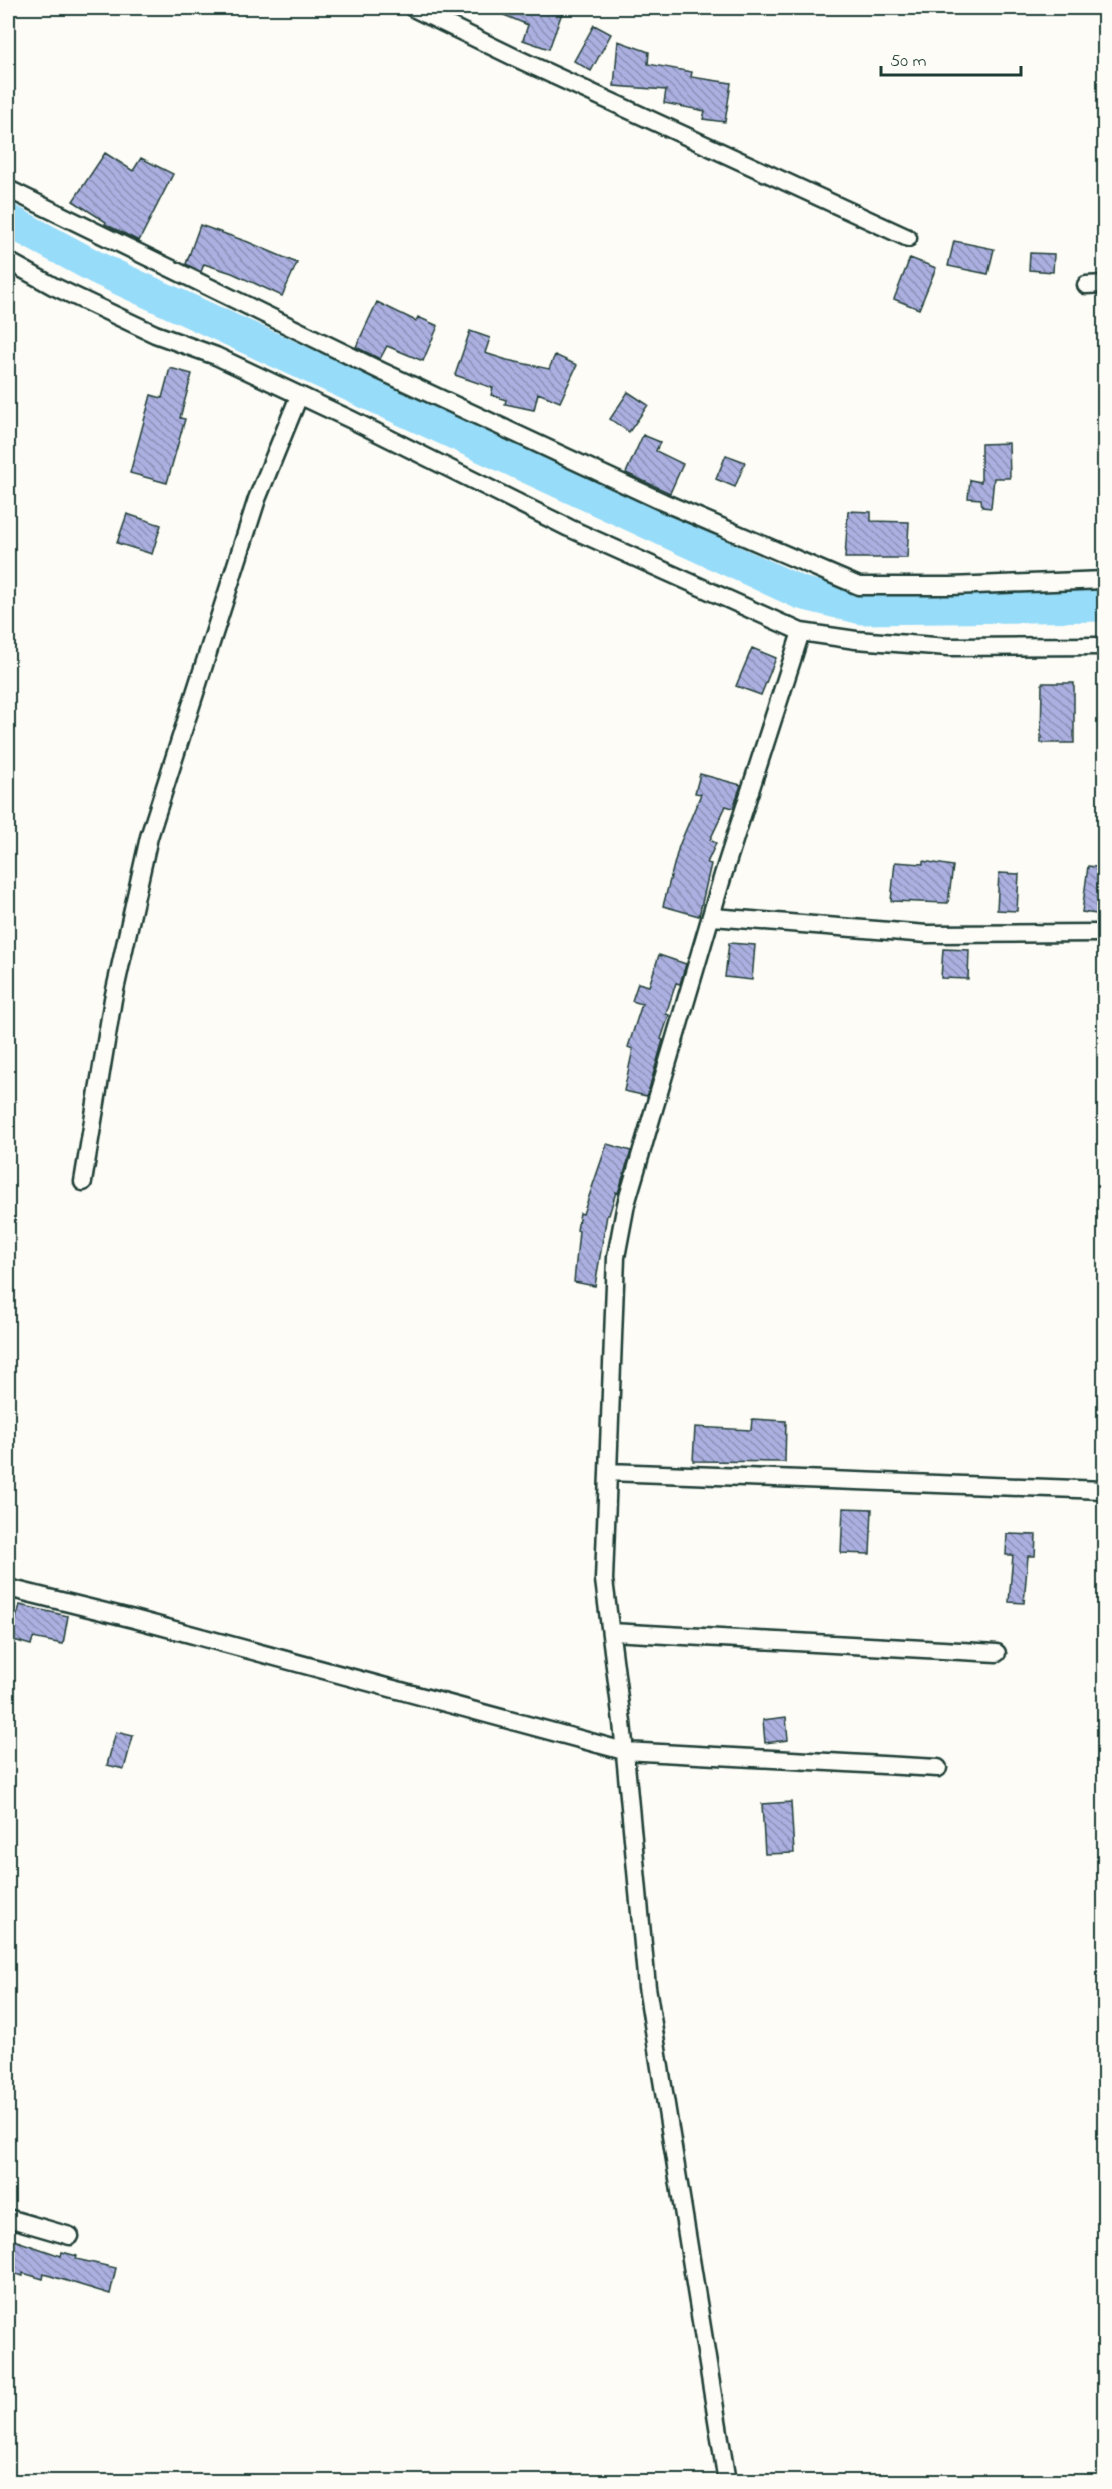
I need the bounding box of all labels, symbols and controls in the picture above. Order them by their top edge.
scale bar [881,39,1020,77]
text: 50 m [890,49,927,75]

